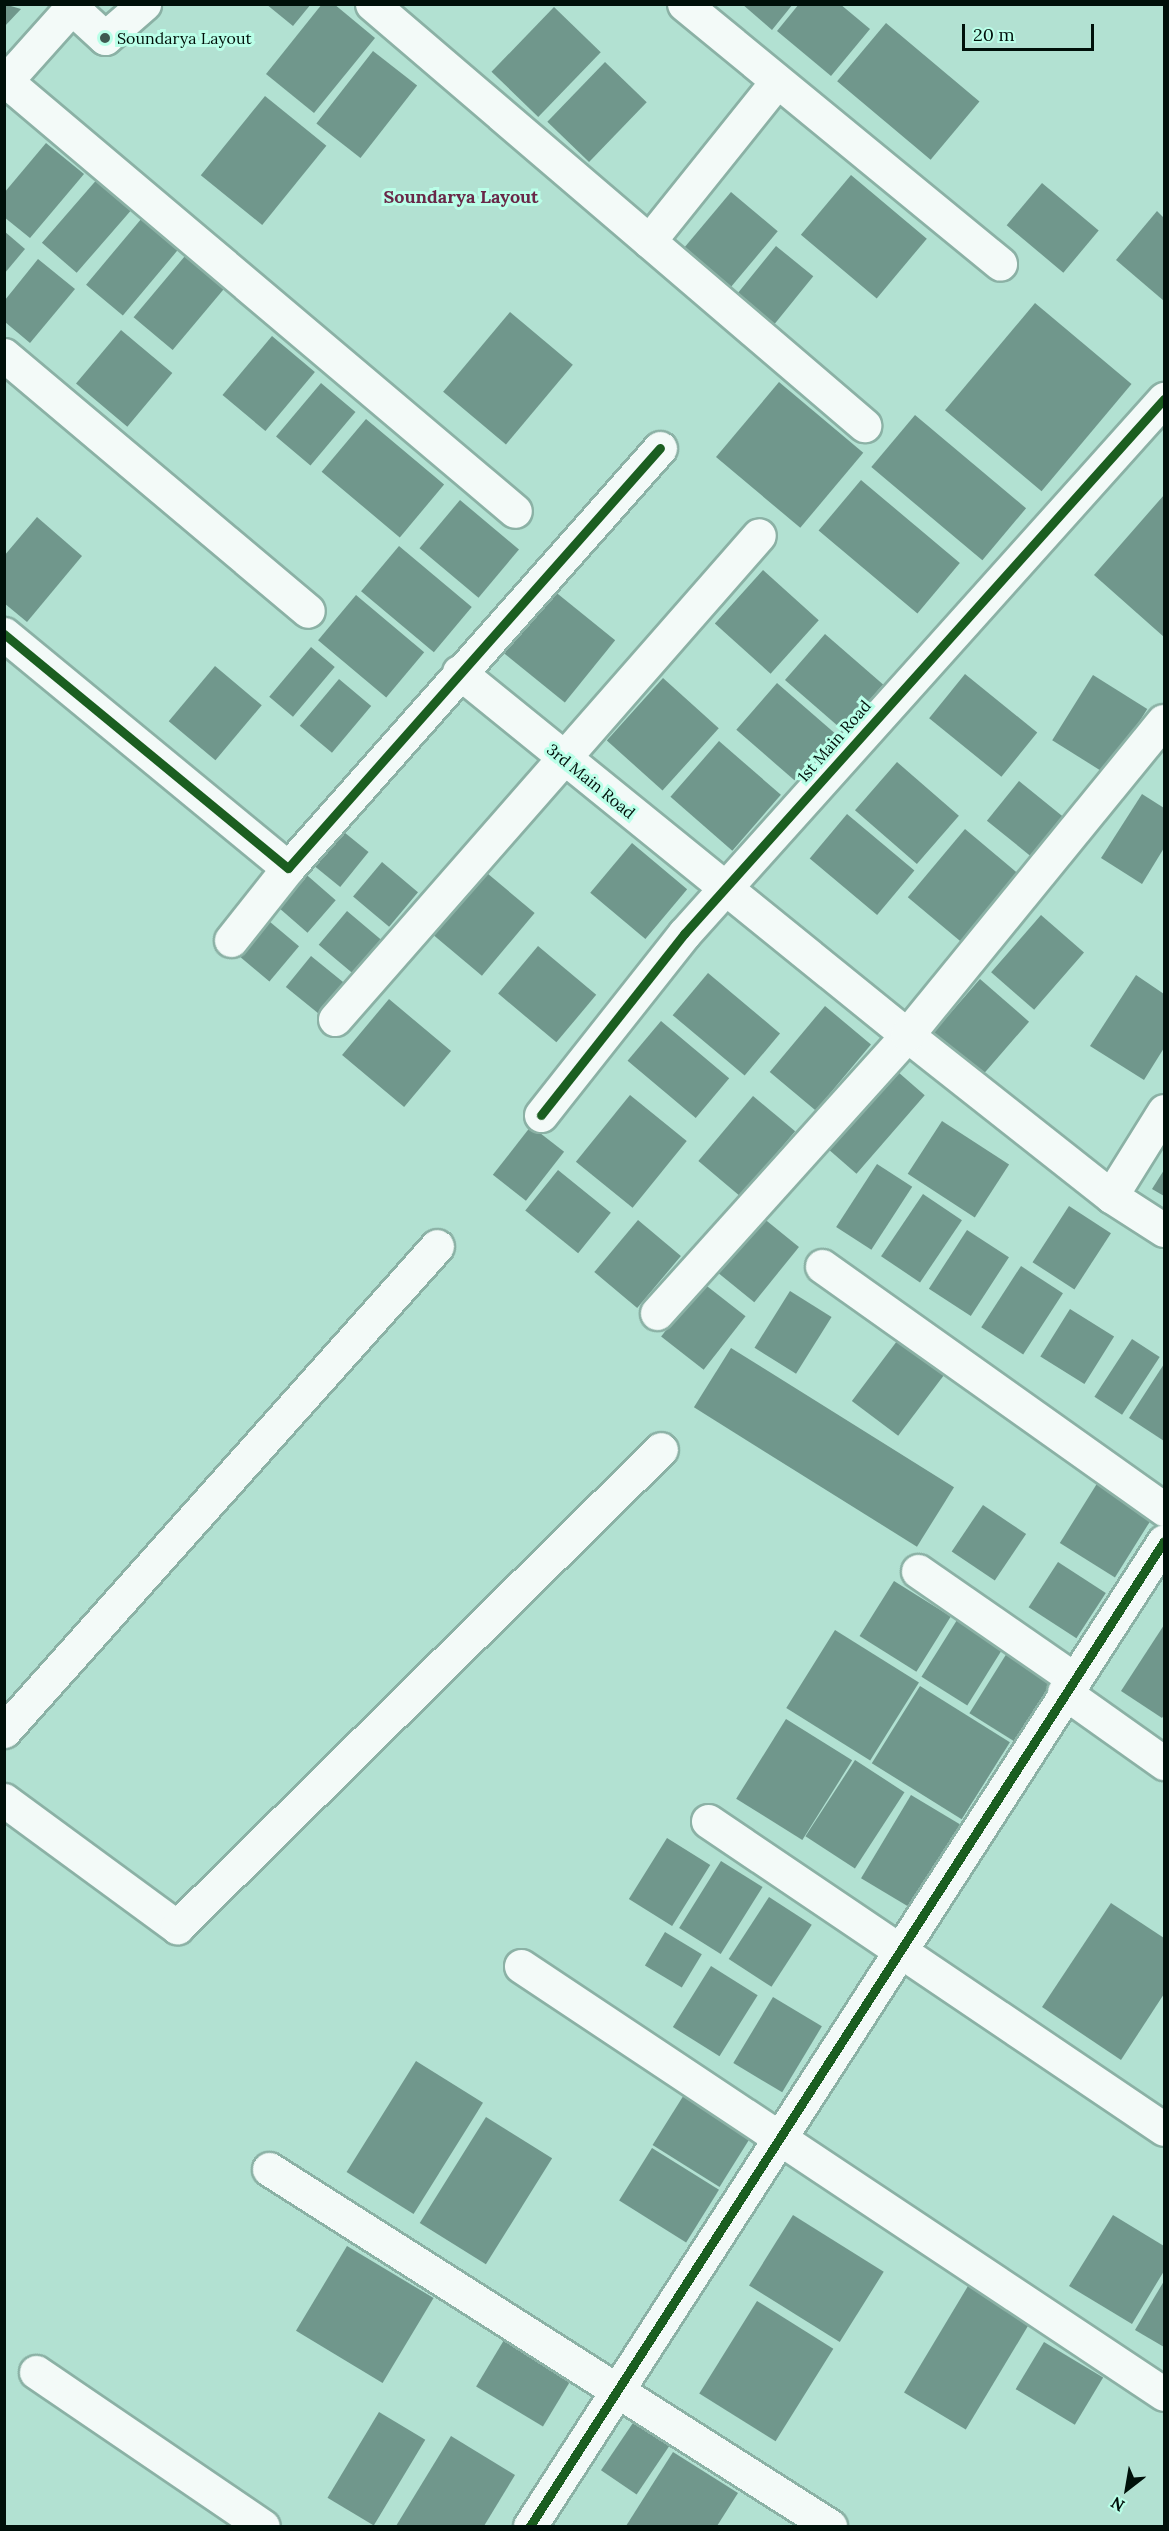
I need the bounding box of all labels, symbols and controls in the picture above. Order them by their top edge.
scale bar [965,12,1097,50]
text: 20 m [973,23,1015,46]
place label: Soundarya Layout [117,28,252,48]
marker: Soundarya Layout [98,31,112,45]
district label: Soundarya Layout [383,186,539,208]
street label: 1st Main Road [793,696,875,786]
street label: 3rd Main Road [543,740,639,822]
north arrow [1097,2459,1157,2519]
text: N [1107,2493,1128,2516]

